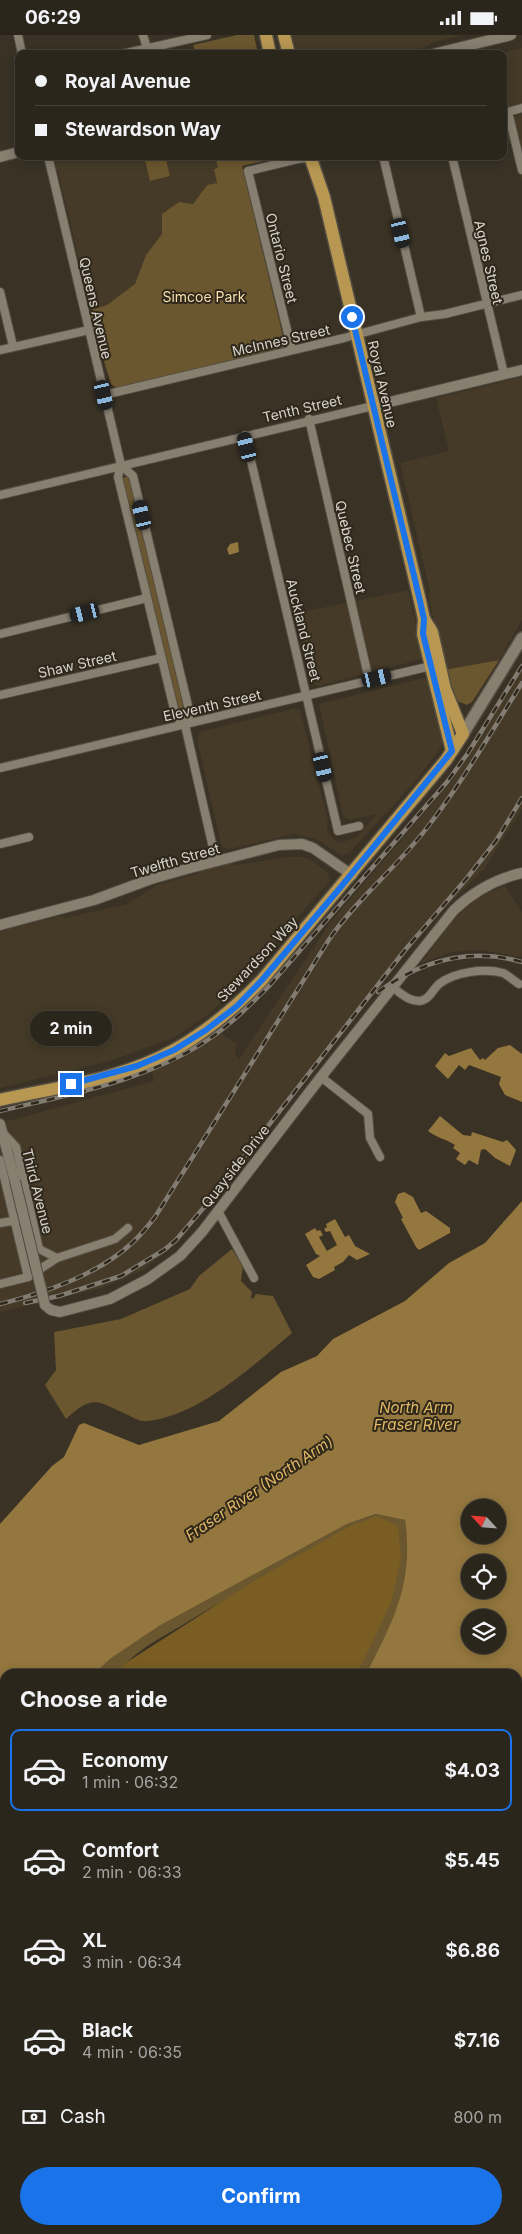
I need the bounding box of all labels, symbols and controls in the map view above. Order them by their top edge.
text: 06:29 [25,6,81,29]
text: Royal Avenue [65,70,191,93]
text: Stewardson Way [65,118,221,141]
street label: Ontario Street [263,211,302,305]
car [390,217,411,249]
street label: Agnes Street [471,218,507,306]
street label: Queens Avenue [76,255,116,361]
park label: Simcoe Park [162,288,246,305]
route start [341,306,363,328]
street label: McInnes Street [230,320,332,360]
street label: Royal Avenue [365,339,401,429]
car [93,379,114,411]
street label: Tenth Street [261,391,344,425]
car [236,431,257,463]
car [131,499,152,531]
street label: Quebec Street [332,499,370,596]
street label: Auckland Street [283,577,325,683]
car [68,602,101,624]
street label: Shaw Street [36,647,118,681]
car [360,667,393,689]
street label: Eleventh Street [161,685,263,725]
car [312,751,333,783]
street label: Twelfth Street [128,839,222,881]
street label: Stewardson Way [213,913,301,1005]
callout: 2 min [30,1011,112,1047]
text: 2 min [50,1018,92,1038]
route end [60,1073,82,1095]
street label: Quayside Drive [197,1121,273,1211]
street label: Third Avenue [19,1147,57,1235]
water label: North Arm Fraser River [373,1398,459,1434]
water label: Fraser River (North Arm) [182,1432,336,1544]
north arrow [461,1499,506,1544]
map controls [461,1499,506,1654]
button: locate [461,1554,506,1599]
button: layers [461,1609,506,1654]
text: Choose a ride [20,1686,168,1712]
icon: car [22,1748,67,1793]
text: Economy [82,1749,168,1772]
text: $4.03 [444,1759,500,1782]
text: 1 min · 06:32 [82,1772,178,1792]
icon: car [22,1838,67,1883]
text: Comfort [82,1839,159,1862]
text: $5.45 [445,1849,500,1872]
text: 2 min · 06:33 [82,1862,182,1882]
icon: car [22,1928,67,1973]
text: XL [82,1929,107,1952]
text: $6.86 [445,1939,500,1962]
text: 3 min · 06:34 [82,1952,182,1972]
icon: car [22,2018,67,2063]
text: Black [82,2019,133,2042]
text: $7.16 [454,2029,500,2052]
text: 4 min · 06:35 [82,2042,182,2062]
icon: cash [20,2103,48,2131]
text: Cash [60,2105,106,2128]
text: 800 m [453,2107,502,2127]
button: Confirm [20,2167,502,2225]

